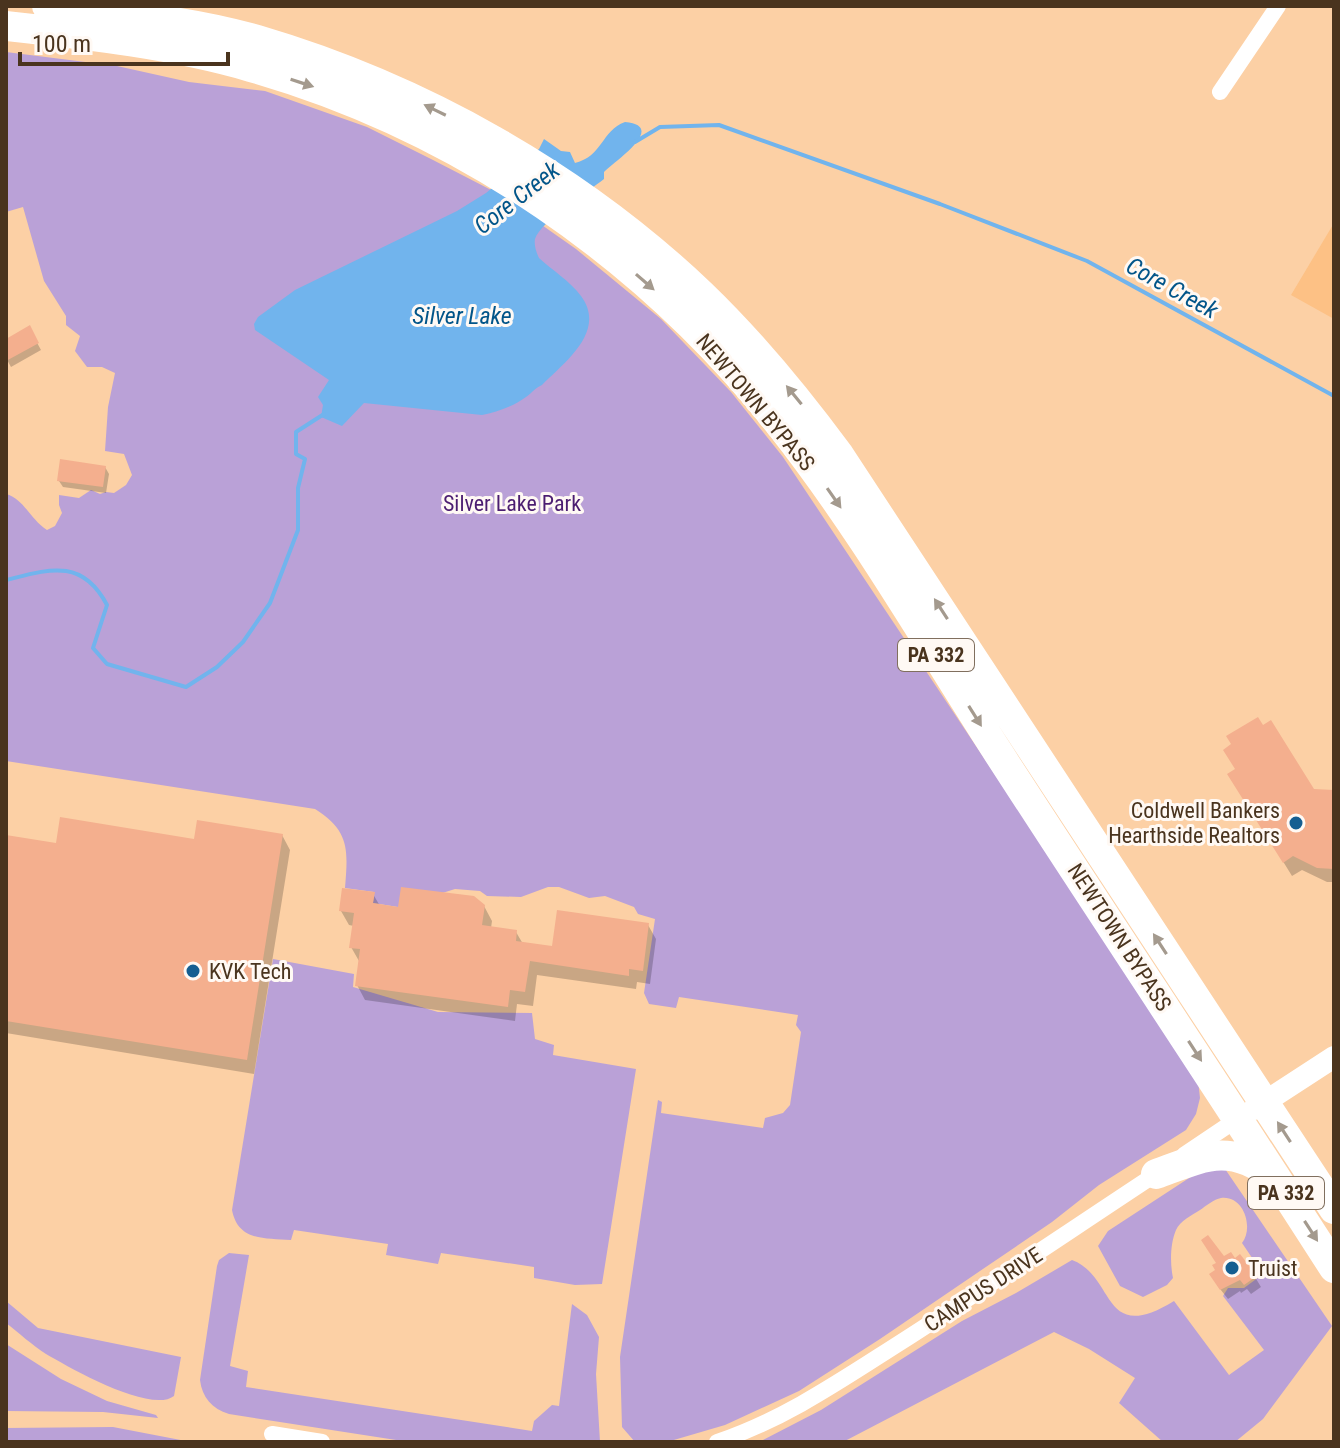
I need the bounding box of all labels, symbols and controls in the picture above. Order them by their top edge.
scale bar [20,16,228,66]
text: 100 m [32,30,91,58]
one-way arrow [290,78,314,90]
one-way arrow [424,103,447,117]
water label: Core Creek [469,156,566,240]
water label: Core Creek [1121,251,1223,325]
one-way arrow [634,273,654,290]
water label: Silver Lake [412,302,512,330]
street label: NEWTOWN BYPASS [691,329,820,476]
one-way arrow [786,385,802,405]
one-way arrow [826,488,841,509]
park label: Silver Lake Park [443,491,581,516]
one-way arrow [934,598,949,620]
road number: PA 332 [898,639,974,671]
one-way arrow [968,706,983,727]
place label: Coldwell Bankers Hearthside Realtors [1108,798,1280,848]
marker: Coldwell Bankers Hearthside Realtors [1287,814,1305,832]
street label: NEWTOWN BYPASS [1063,859,1176,1016]
one-way arrow [1153,933,1167,955]
place label: KVK Tech [209,959,291,984]
marker: KVK Tech [184,962,202,980]
one-way arrow [1188,1040,1203,1061]
one-way arrow [1276,1122,1291,1143]
road number: PA 332 [1248,1177,1324,1209]
one-way arrow [1303,1221,1318,1242]
street label: CAMPUS DRIVE [920,1242,1047,1337]
place label: Truist [1248,1256,1298,1281]
marker: Truist [1223,1259,1241,1277]

